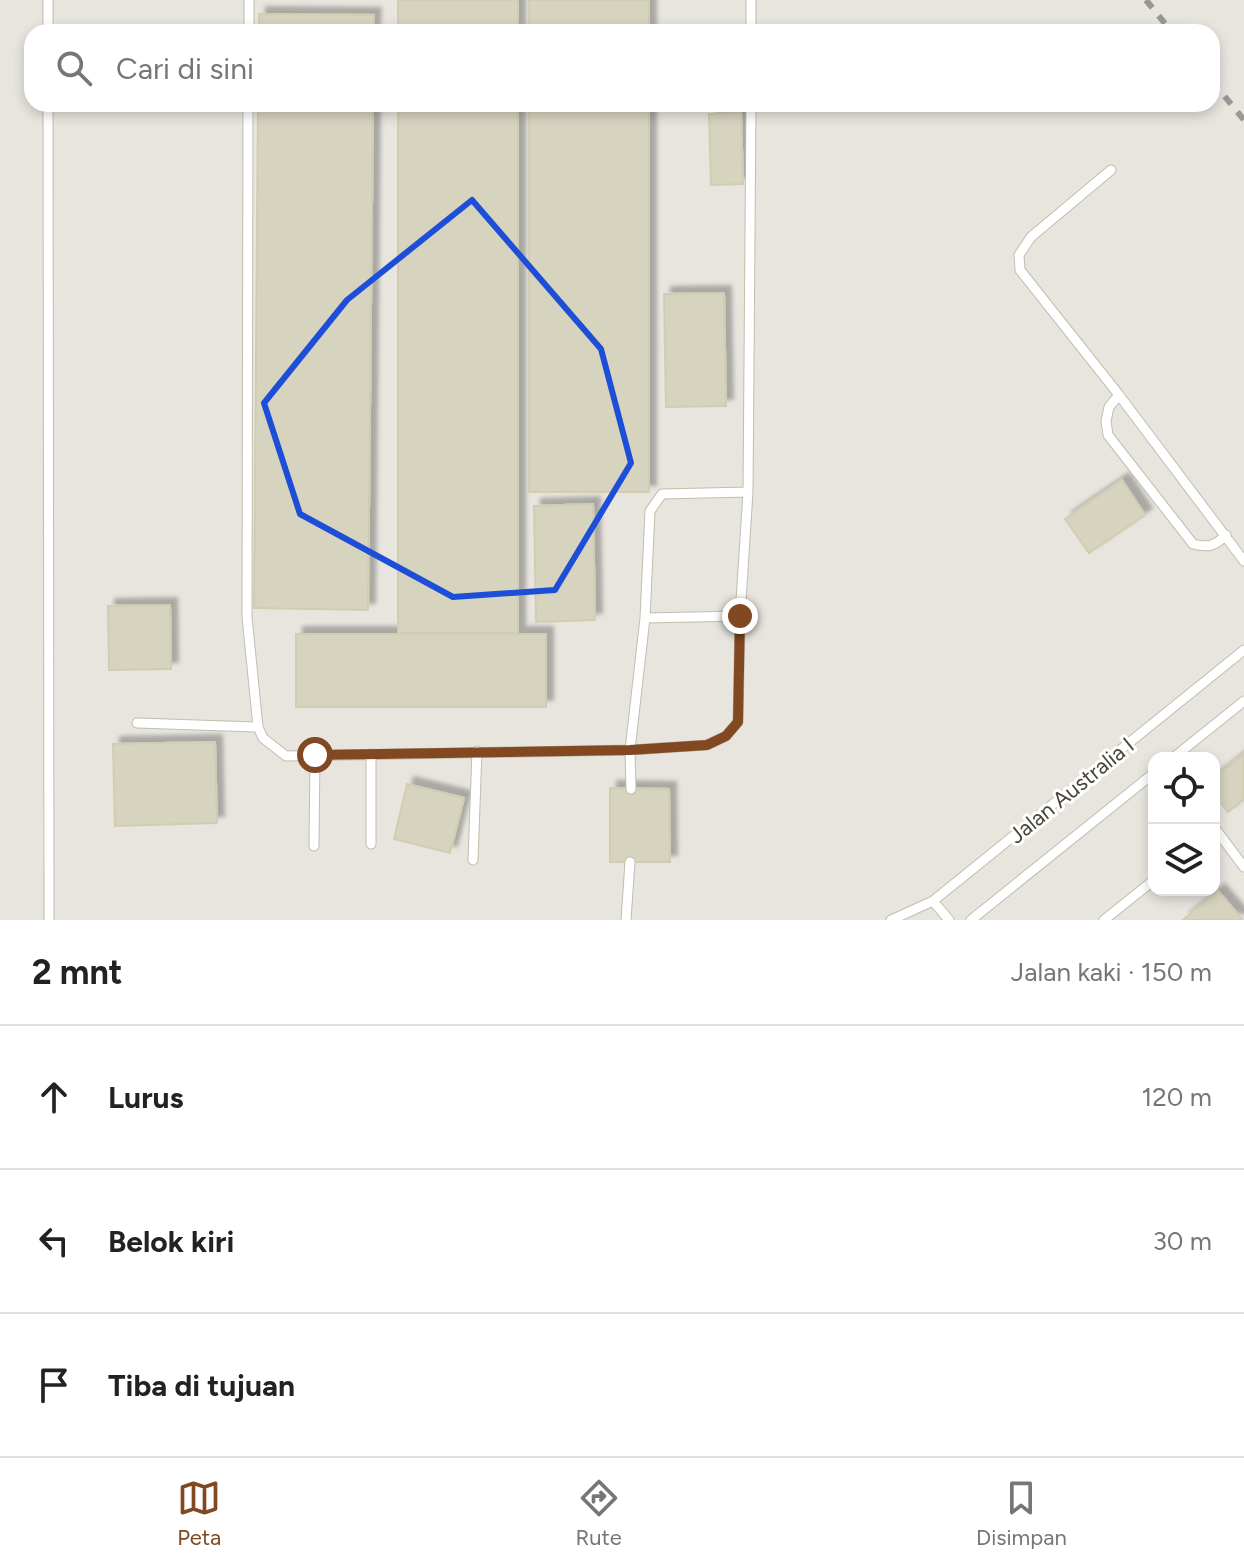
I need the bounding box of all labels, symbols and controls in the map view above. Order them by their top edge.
search box [24,24,1220,112]
icon: search [52,46,96,90]
text: Cari di sini [116,50,254,87]
route end [722,598,758,634]
street label: Jalan Australia I [1003,732,1139,849]
route start [297,737,333,773]
map controls [1148,752,1220,896]
button: locate [1148,752,1220,824]
button: layers [1148,824,1220,896]
text: 2 mnt [32,952,122,993]
text: Jalan kaki · 150 m [1011,956,1212,988]
icon: ahead [32,1075,76,1119]
text: Lurus [108,1079,184,1116]
text: 120 m [1142,1081,1212,1113]
icon: left [32,1219,76,1263]
text: Belok kiri [108,1223,234,1260]
text: 30 m [1153,1225,1212,1257]
icon: arrive [32,1363,76,1407]
text: Tiba di tujuan [108,1367,295,1404]
tab: Peta [177,1476,221,1551]
tab: Rute [575,1476,622,1551]
tab: Disimpan [976,1476,1067,1551]

